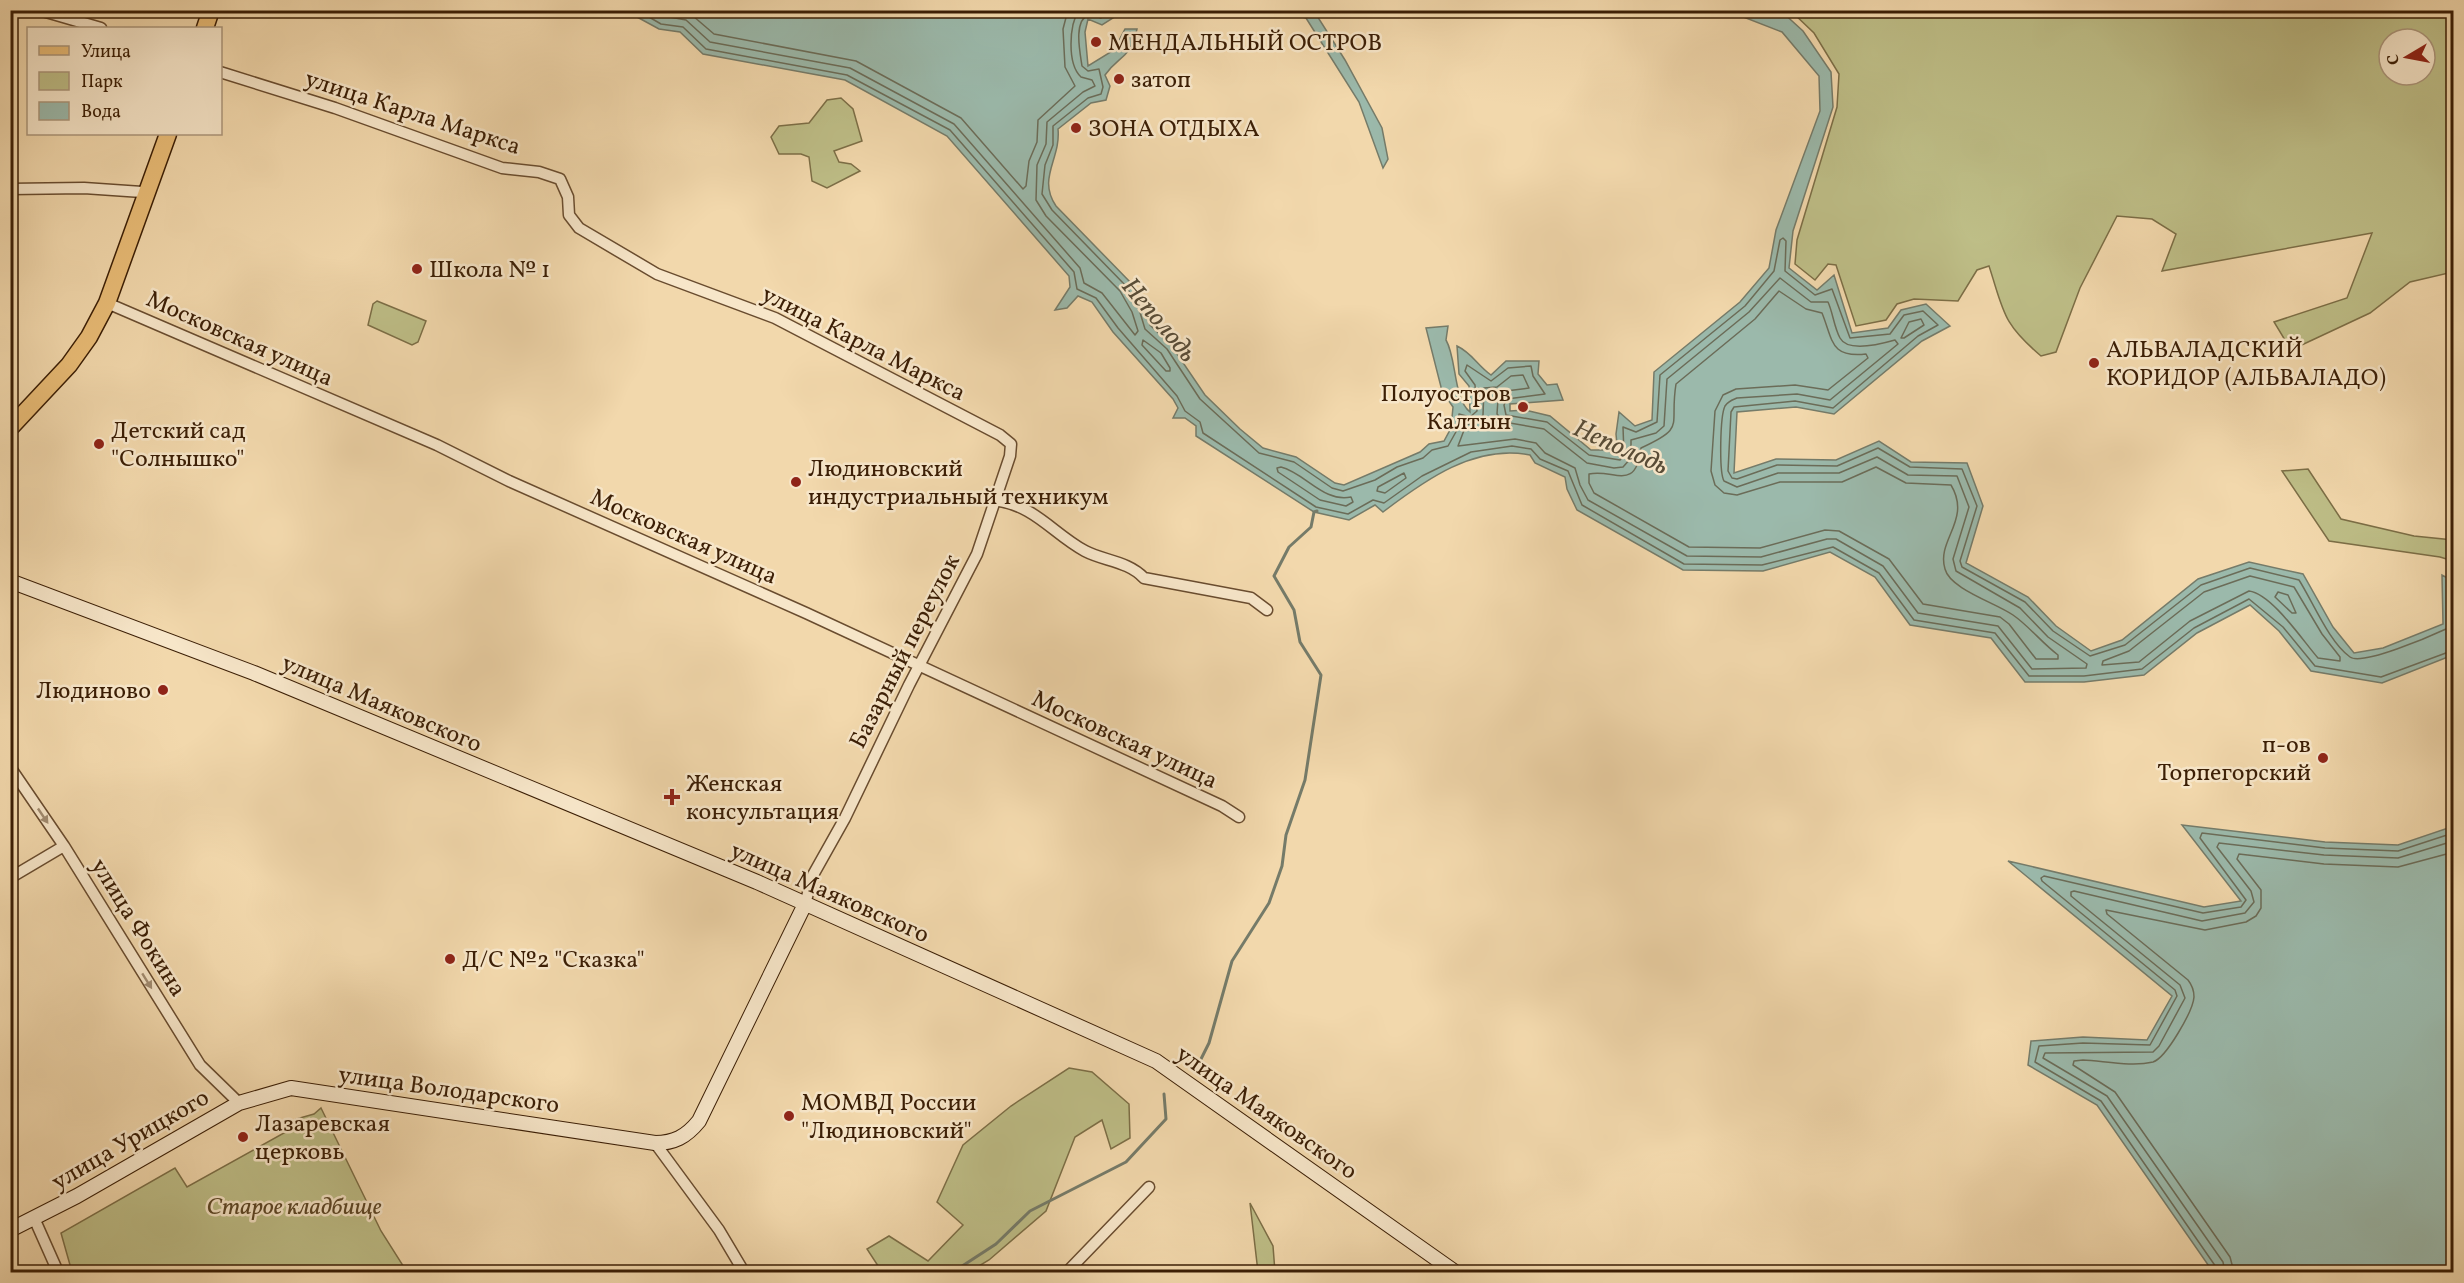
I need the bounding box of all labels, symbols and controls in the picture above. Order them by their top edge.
legend [27,27,222,135]
place label: МЕНДАЛЬНЫЙ ОСТРОВ [1108,27,1382,61]
north arrow [2377,27,2437,87]
marker: МЕНДАЛЬНЫЙ ОСТРОВ [1089,35,1103,49]
text: Улица [81,40,131,65]
text: С [2382,52,2406,66]
street label: улица Карла Маркса [300,63,525,165]
place label: затоп [1131,64,1191,98]
text: Парк [81,70,123,95]
marker: затоп [1112,72,1126,86]
text: Вода [81,100,121,125]
place label: ЗОНА ОТДЫХА [1088,113,1260,147]
marker: ЗОНА ОТДЫХА [1069,121,1083,135]
place label: Школа № 1 [429,254,550,288]
marker: Школа № 1 [410,262,424,276]
water label: Неполодь [1112,270,1205,371]
street label: улица Карла Маркса [755,279,971,411]
street label: Московская улица [140,283,338,396]
place label: АЛЬВАЛАДСКИЙ КОРИДОР (АЛЬВАЛАДО) [2106,334,2386,396]
marker: АЛЬВАЛАДСКИЙ КОРИДОР (АЛЬВАЛАДО) [2087,356,2101,370]
place label: Полуостров Калтын [1380,378,1511,440]
marker: Полуостров Калтын [1516,400,1530,414]
water label: Неполодь [1567,411,1674,485]
place label: Детский сад "Солнышко" [111,415,246,477]
marker: Детский сад "Солнышко" [92,437,106,451]
place label: Людиновский индустриальный техникум [808,453,1108,515]
marker: Людиновский индустриальный техникум [789,475,803,489]
street label: Московская улица [584,481,782,594]
street label: Базарный переулок [842,549,970,755]
street label: улица Маяковского [276,647,487,762]
place label: Людиново [36,675,151,709]
marker: Людиново [156,683,170,697]
street label: Московская улица [1026,683,1223,799]
place label: п-ов Торпегорский [2157,729,2311,791]
marker: п-ов Торпегорский [2316,751,2330,765]
place label: Женская консультация [686,768,839,830]
marker: Женская консультация [663,788,681,806]
one-way arrow [37,808,48,824]
street label: улица Маяковского [724,835,934,953]
street label: улица Фокина [81,852,194,1004]
place label: Д/С №2 "Сказка" [462,944,645,978]
marker: Д/С №2 "Сказка" [443,952,457,966]
one-way arrow [142,973,153,989]
street label: улица Маяковского [1168,1038,1364,1189]
street label: улица Володарского [336,1059,561,1123]
street label: улица Урицкого [46,1082,216,1200]
place label: МОМВД России "Людиновский" [801,1087,976,1149]
place label: Лазаревская церковь [255,1108,390,1170]
marker: МОМВД России "Людиновский" [782,1109,796,1123]
marker: Лазаревская церковь [236,1130,250,1144]
park label: Старое кладбище [206,1191,382,1225]

